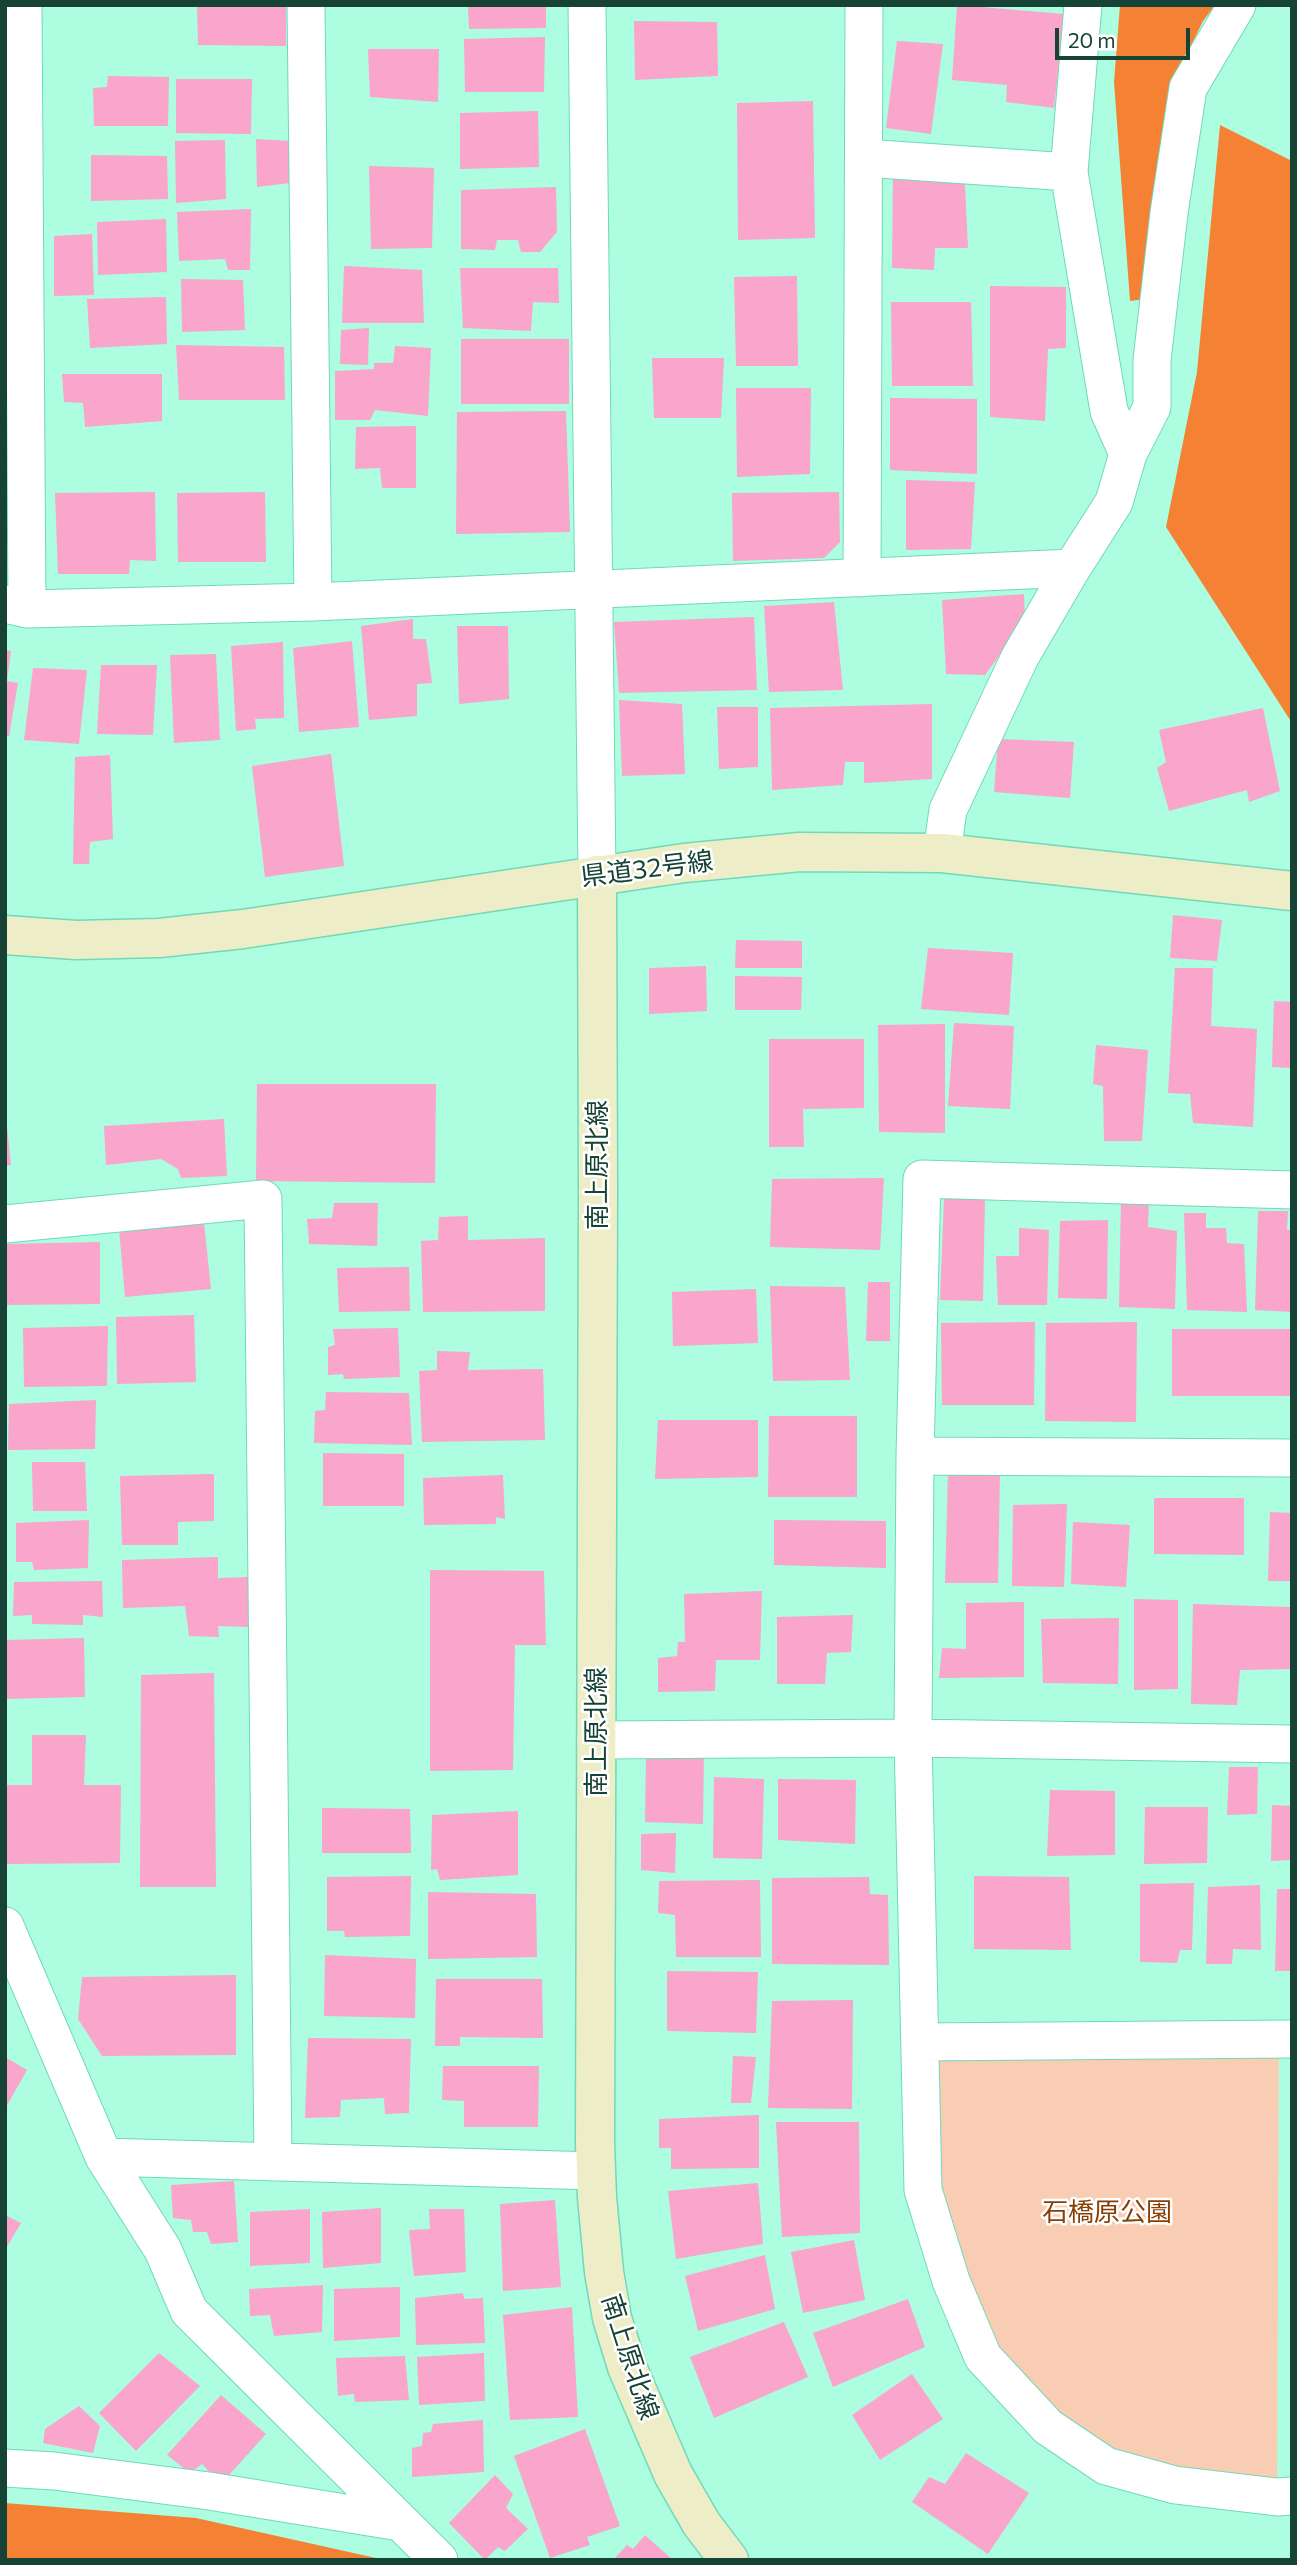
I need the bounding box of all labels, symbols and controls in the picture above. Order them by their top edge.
scale bar [1059,14,1194,58]
text: 20 m [1068,27,1116,52]
street label: 県道32号線 [579,845,715,893]
street label: 南上原北線 [581,1100,613,1230]
street label: 南上原北線 [580,1667,612,1797]
park label: 石橋原公園 [1042,2196,1172,2228]
street label: 南上原北線 [595,2290,665,2424]

